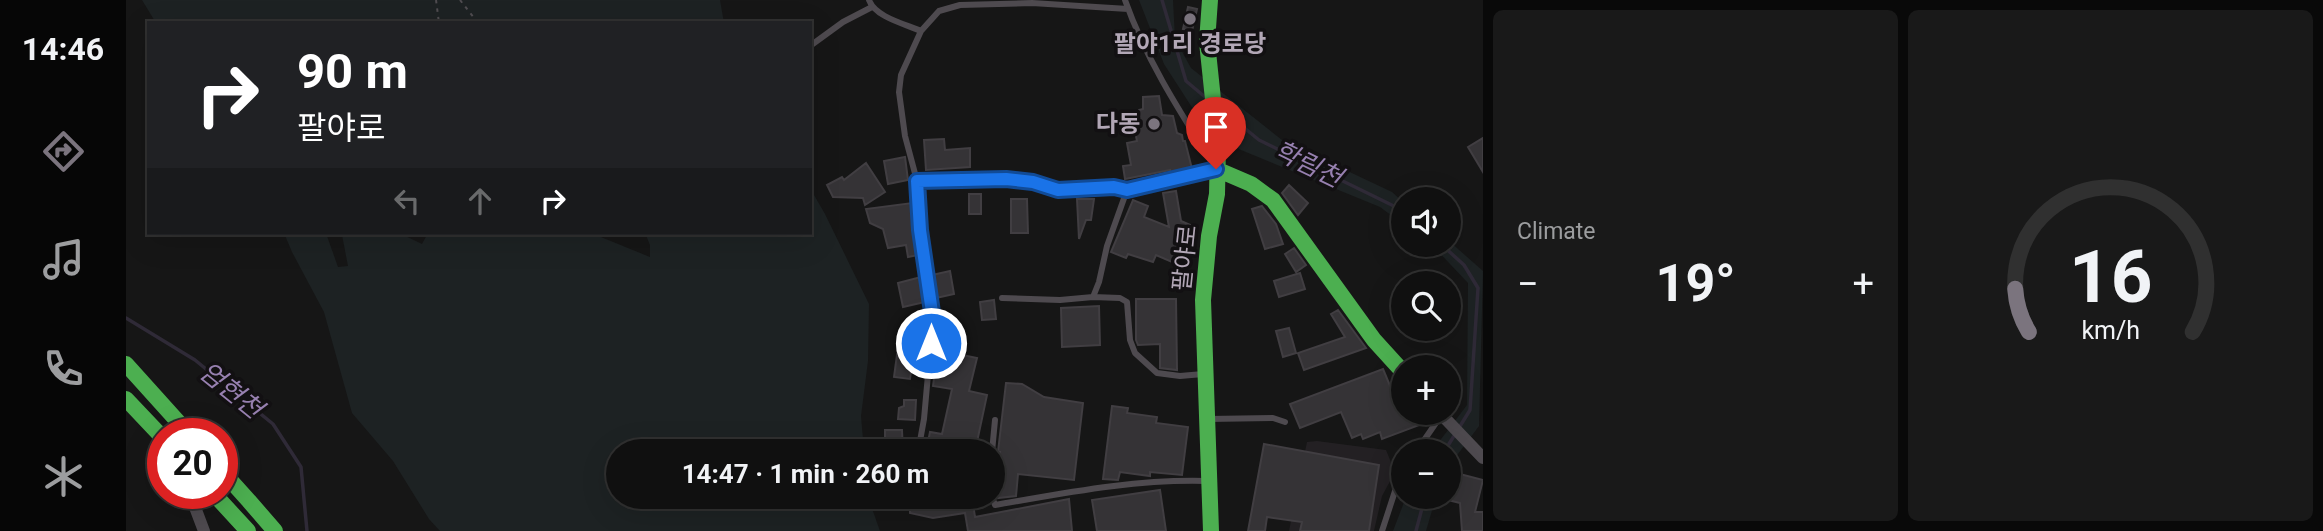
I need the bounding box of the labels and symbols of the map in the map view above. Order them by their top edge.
marker: 팔야1리 경로당 [1182,11,1198,27]
place label: 팔야1리 경로당 [1114,30,1266,58]
pin [1186,97,1246,169]
place label: 다동 [1096,110,1140,138]
marker: 다동 [1146,116,1162,132]
water label: 학림천 [1269,135,1350,195]
street label: 팔야로 [1168,224,1202,292]
position arrow [894,306,968,380]
water label: 엄현천 [194,356,271,426]
speed limit sign: 20 [147,418,238,509]

